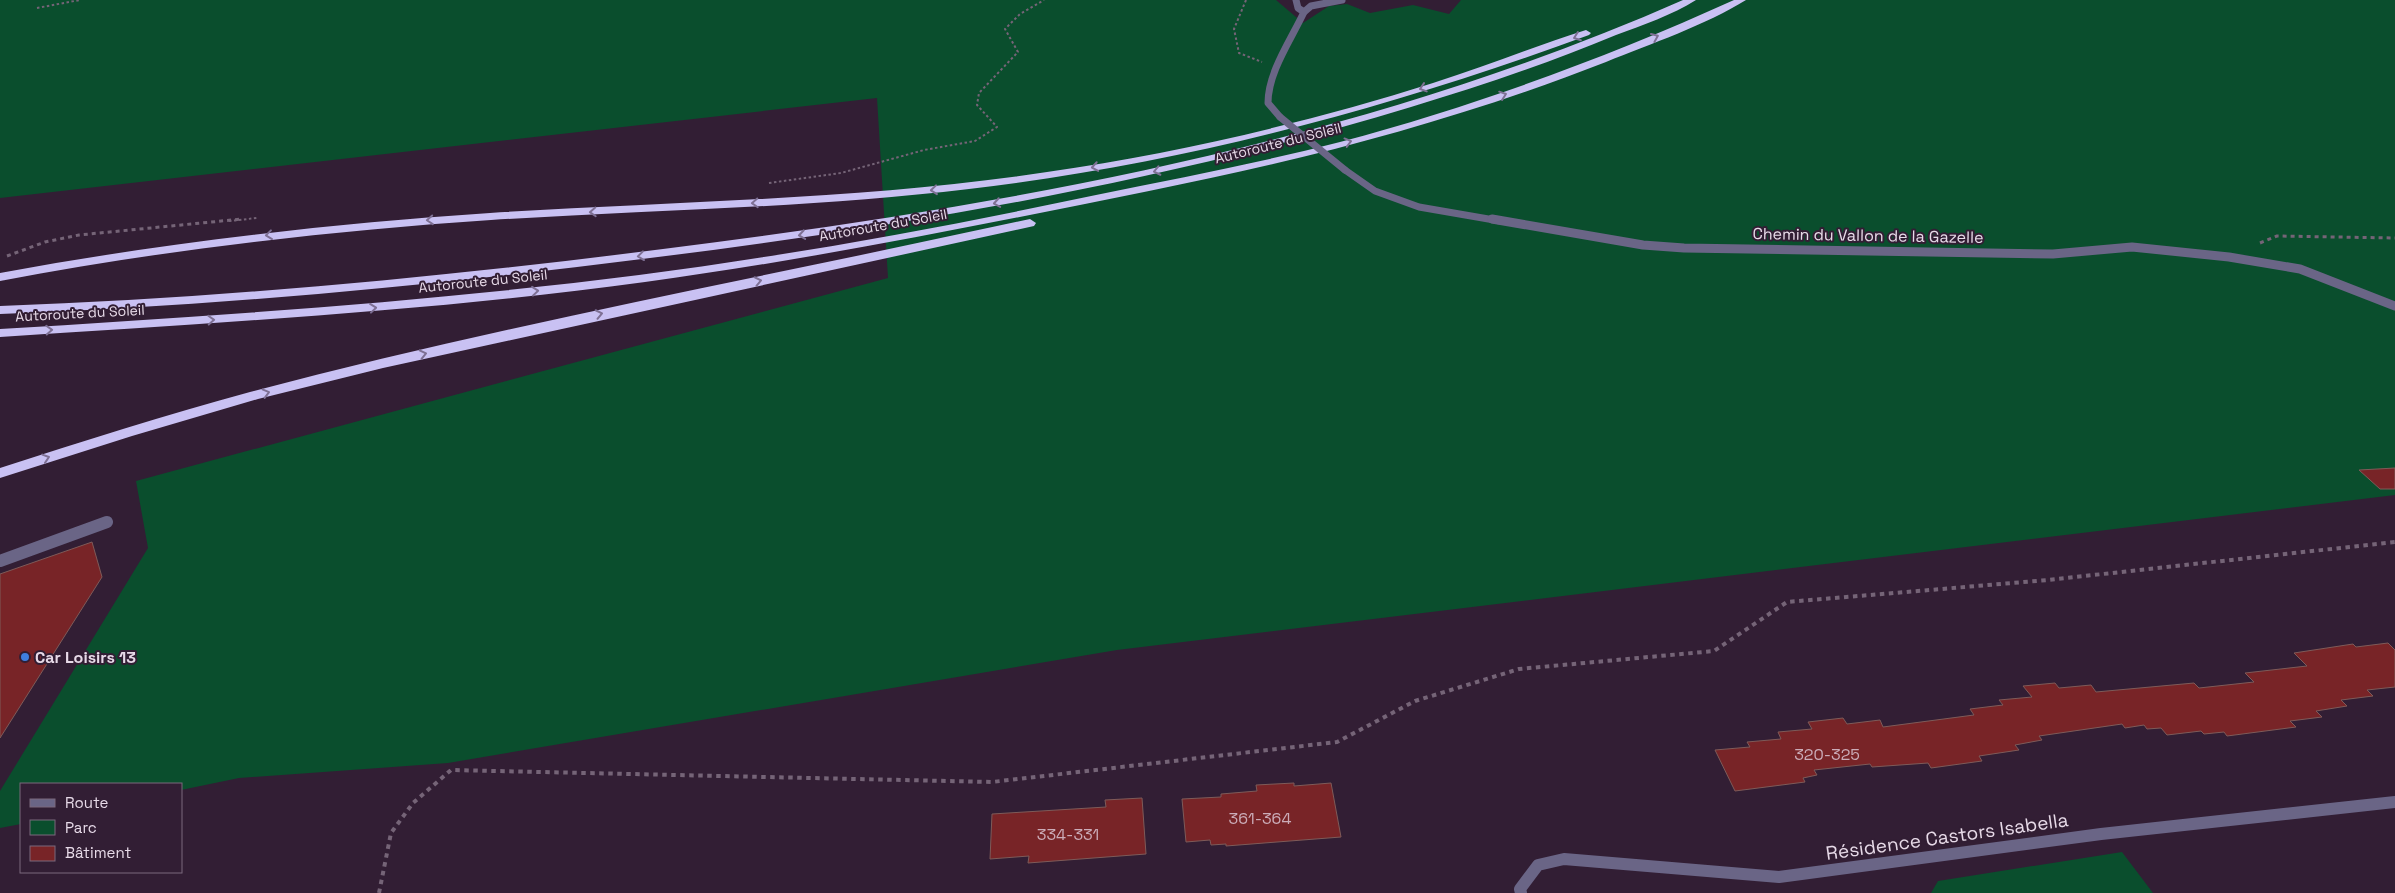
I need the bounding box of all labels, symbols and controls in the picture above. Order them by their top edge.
one-way arrow [1573,31,1582,41]
one-way arrow [1650,33,1659,44]
one-way arrow [1419,82,1428,92]
one-way arrow [1499,91,1507,101]
street label: Autoroute du Soleil [1213,119,1343,167]
one-way arrow [1343,137,1351,147]
one-way arrow [1091,162,1100,172]
one-way arrow [1152,165,1161,176]
one-way arrow [930,184,938,195]
one-way arrow [993,197,1002,207]
one-way arrow [751,198,759,209]
street label: Autoroute du Soleil [818,205,948,245]
one-way arrow [588,206,596,217]
one-way arrow [426,215,434,226]
street label: Chemin du Vallon de la Gazelle [1752,223,1984,248]
one-way arrow [264,229,272,240]
one-way arrow [798,229,807,239]
one-way arrow [637,250,645,261]
street label: Autoroute du Soleil [418,265,548,297]
one-way arrow [753,276,762,287]
one-way arrow [531,286,539,297]
street label: Autoroute du Soleil [15,301,145,325]
one-way arrow [369,303,377,314]
one-way arrow [594,309,603,320]
one-way arrow [207,315,215,326]
one-way arrow [45,324,53,335]
one-way arrow [419,349,428,360]
one-way arrow [261,388,270,399]
one-way arrow [42,453,50,463]
place label: Car Loisirs 13 [35,647,136,668]
marker: Car Loisirs 13 [19,651,31,663]
house number: 320-325 [1794,744,1860,765]
legend [20,783,182,873]
text: Route [65,793,109,812]
street label: Résidence Castors Isabella [1824,807,2070,866]
house number: 361-364 [1229,808,1291,829]
text: Parc [65,818,97,837]
house number: 334-331 [1037,824,1099,845]
text: Bâtiment [65,843,131,862]

